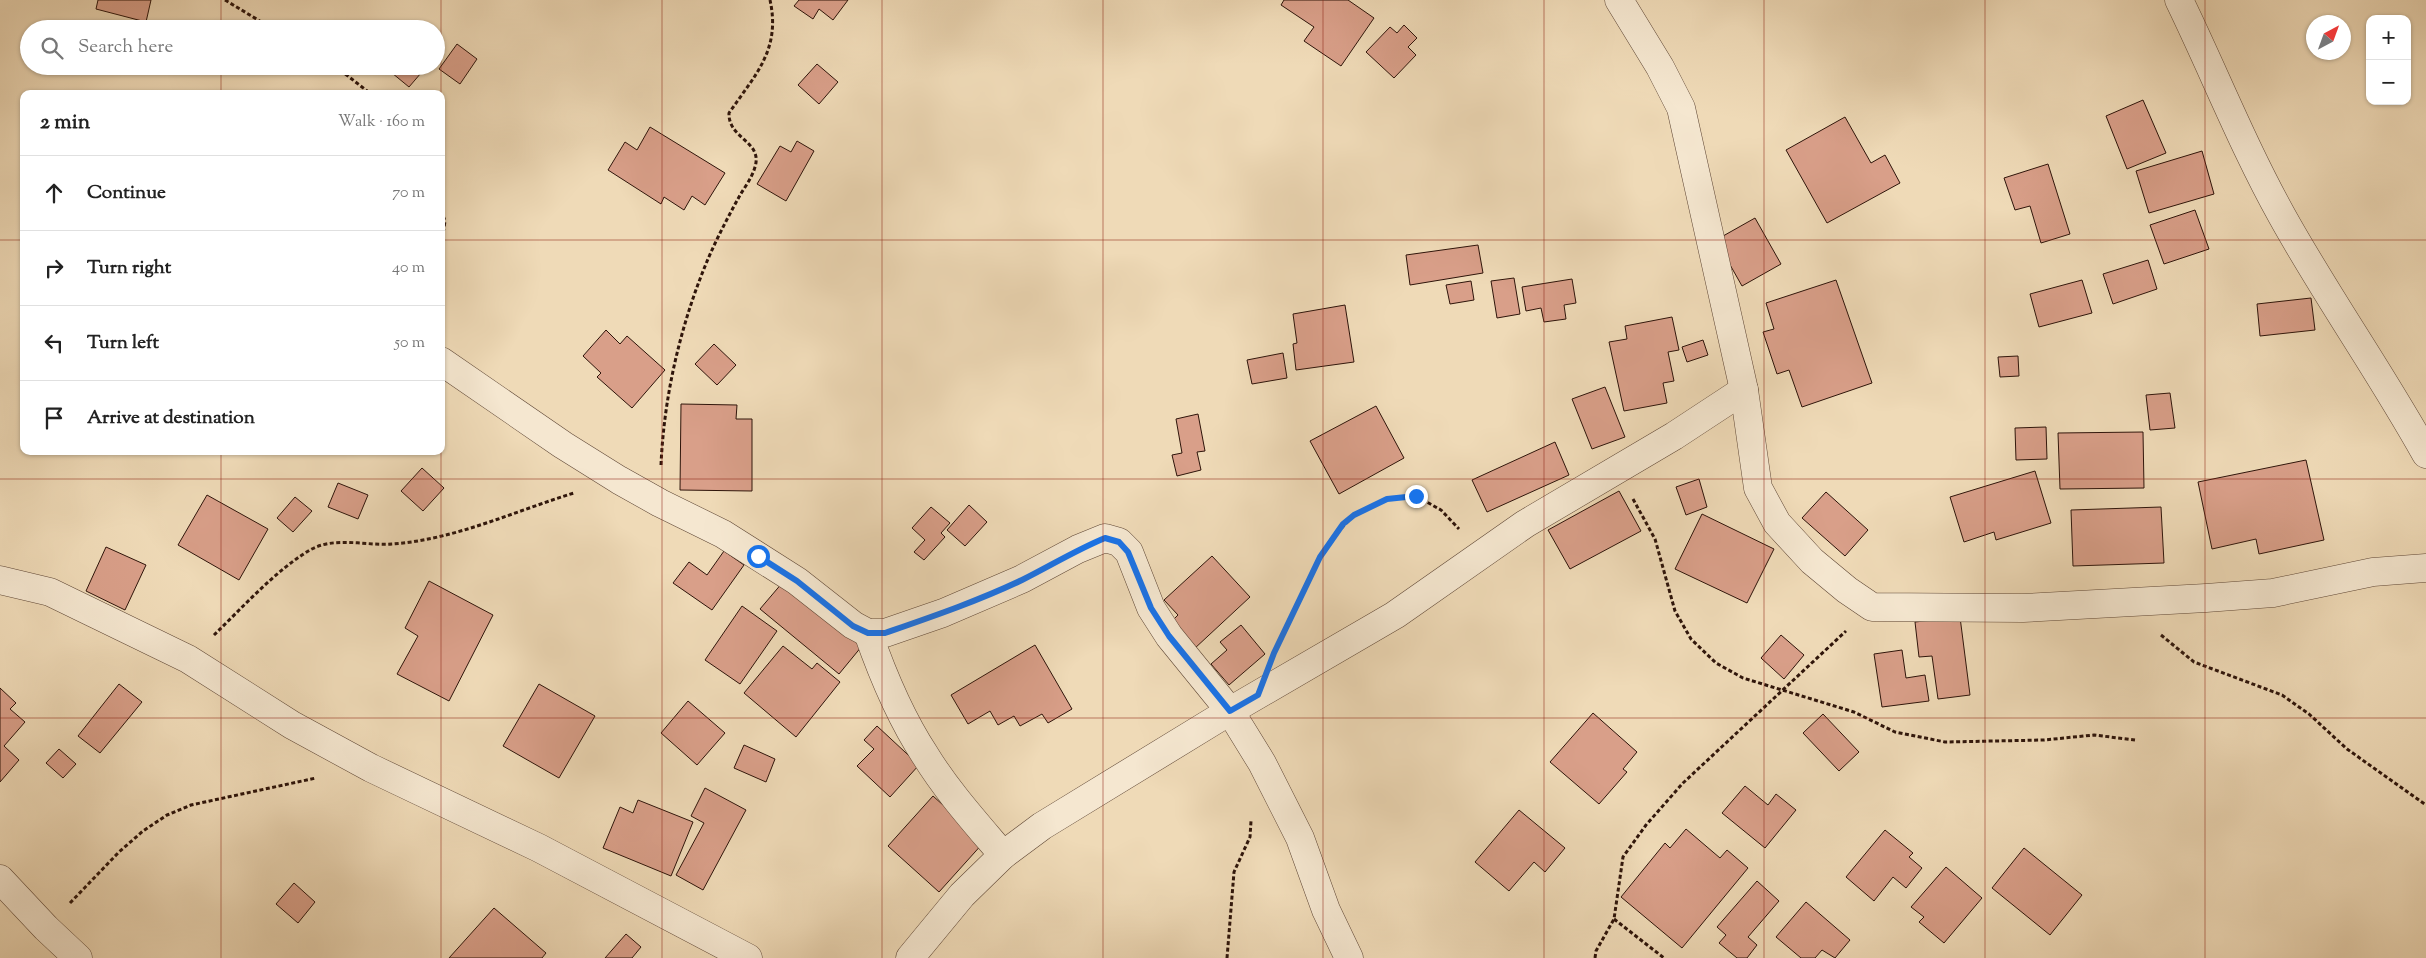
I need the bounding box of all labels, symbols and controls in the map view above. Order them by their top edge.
north arrow [2306,15,2351,60]
map controls [2366,15,2411,105]
button: + [2366,15,2411,60]
search box [20,20,445,75]
icon: search [38,34,66,62]
text: Search here [78,34,173,61]
button: − [2366,60,2411,105]
text: 2 min [40,108,90,138]
text: Walk · 160 m [338,111,425,134]
icon: ahead [40,179,68,207]
text: Continue [87,180,166,207]
text: 70 m [392,182,425,205]
icon: right [40,254,68,282]
text: Turn right [87,255,171,282]
text: 40 m [392,257,425,280]
icon: left [40,329,68,357]
text: Turn left [87,330,159,357]
text: 50 m [394,332,425,355]
icon: arrive [40,404,68,432]
text: Arrive at destination [87,405,255,432]
route end [1405,485,1428,508]
route start [747,545,770,568]

